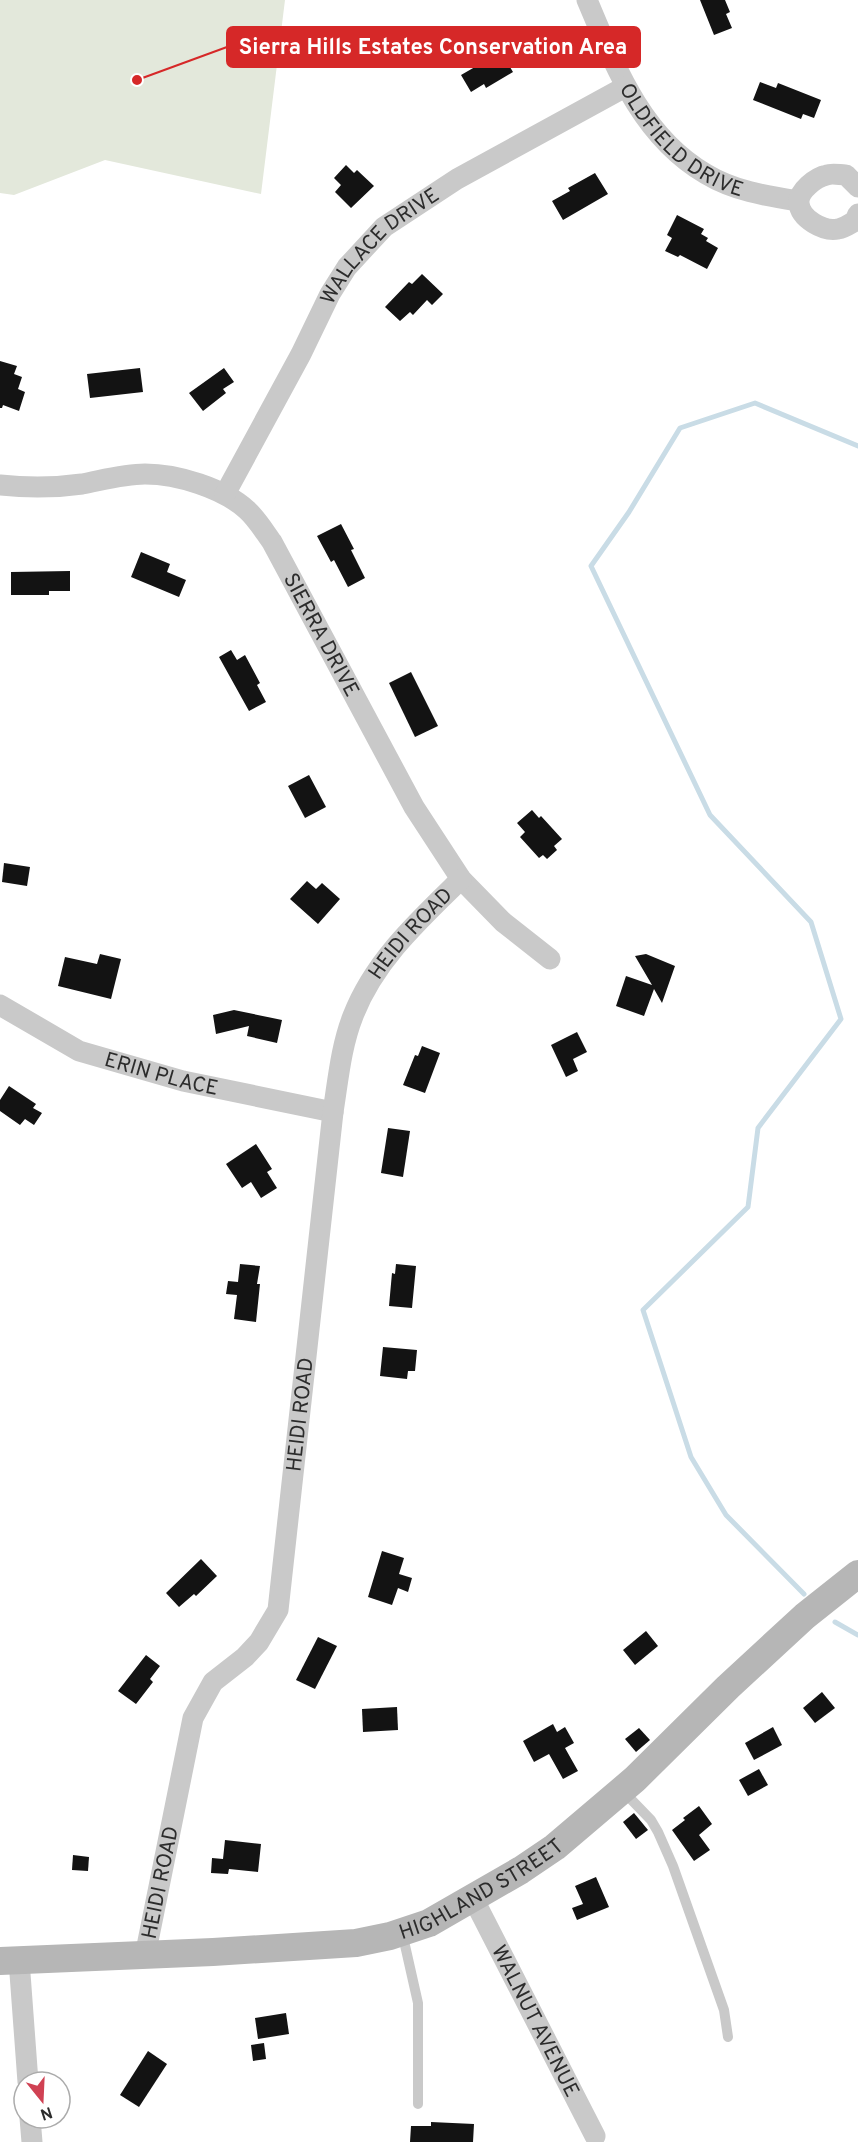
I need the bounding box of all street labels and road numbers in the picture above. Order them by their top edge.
street label: OLDFIELD DRIVE [612,79,747,204]
street label: WALLACE DRIVE [315,182,445,309]
street label: SIERRA DRIVE [276,569,364,702]
street label: HEIDI ROAD [363,882,459,985]
street label: ERIN PLACE [101,1047,220,1103]
street label: HEIDI ROAD [281,1356,321,1473]
street label: HEIDI ROAD [137,1824,186,1942]
street label: HIGHLAND STREET [396,1833,570,1947]
street label: WALNUT AVENUE [484,1941,585,2102]

